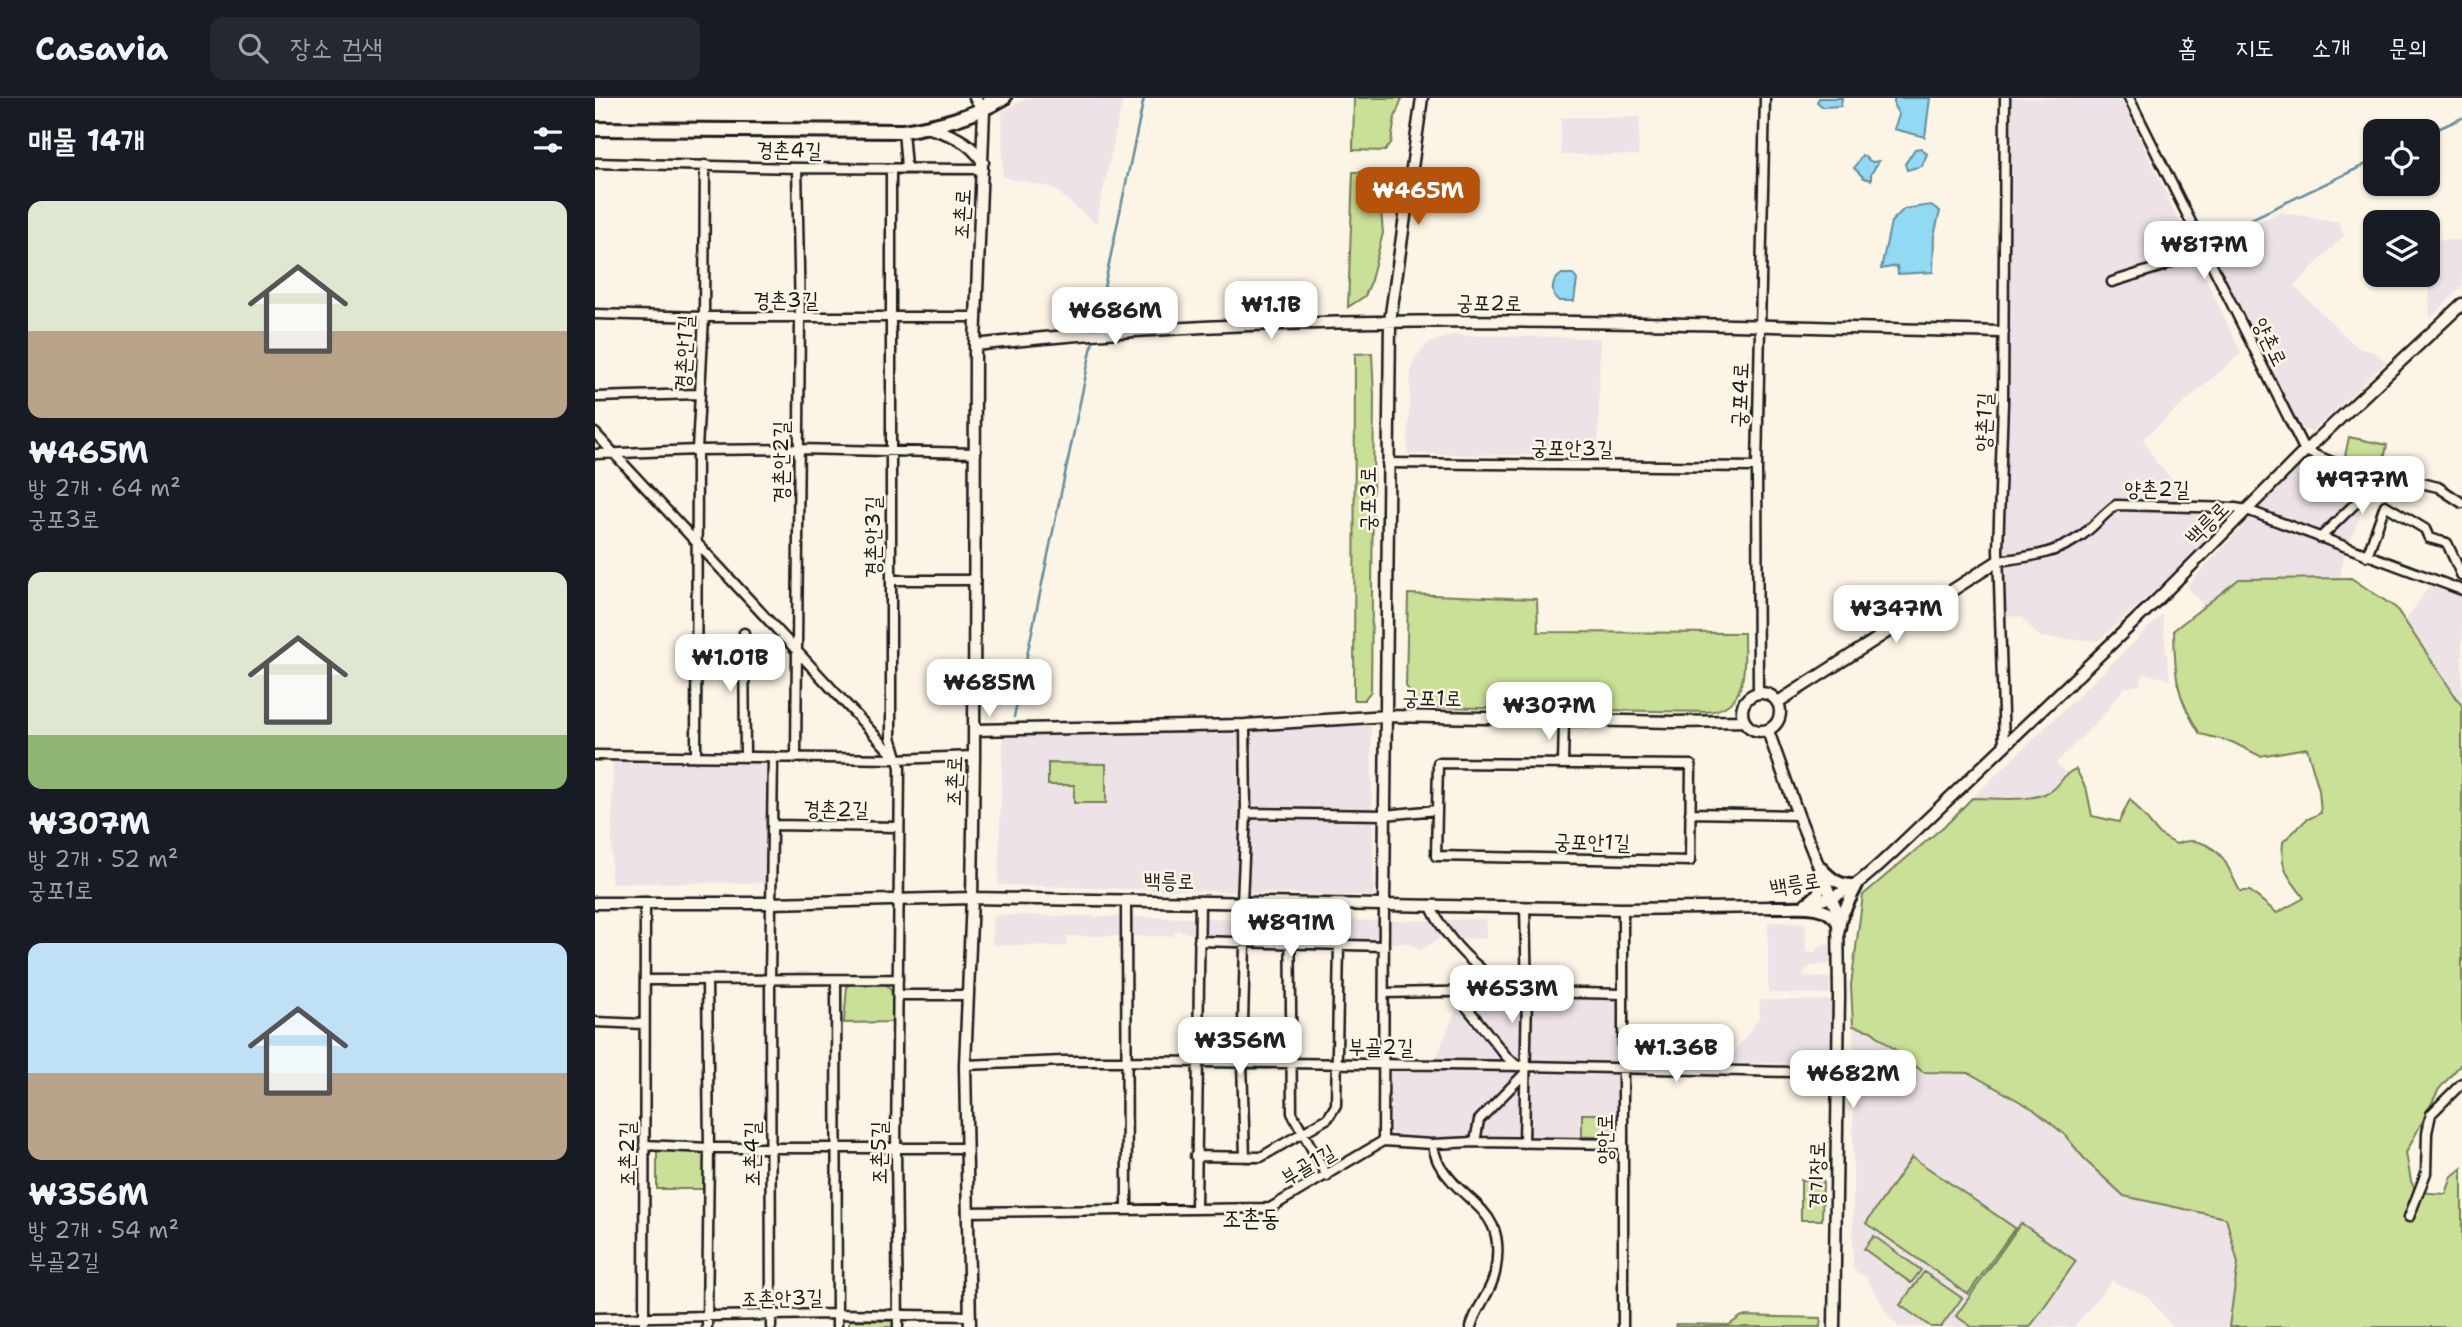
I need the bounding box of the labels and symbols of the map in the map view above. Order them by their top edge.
street label: 경촌4길 [756,135,822,165]
pin: ₩465M [1369,167,1467,227]
street label: 조촌로 [947,188,977,240]
pin: ₩817M [2155,222,2253,281]
pin: ₩1.1B [1222,282,1320,341]
street label: 경촌3길 [753,286,819,314]
pin: ₩686M [1066,288,1164,347]
street label: 궁포2로 [1456,288,1522,318]
street label: 양촌로 [2246,313,2294,371]
street label: 경촌안1길 [668,314,700,392]
street label: 궁포4로 [1725,362,1755,428]
street label: 양촌1길 [1969,392,1999,452]
street label: 경촌안2길 [767,421,795,503]
street label: 궁포안3길 [1531,433,1613,463]
pin: ₩977M [2313,456,2411,516]
street label: 궁포3로 [1354,466,1382,532]
street label: 양촌2길 [2124,475,2190,503]
street label: 백릉로 [2179,495,2235,551]
street label: 경촌안3길 [859,496,887,578]
pin: ₩347M [1847,586,1945,645]
pin: ₩1.01B [673,634,787,694]
pin: ₩685M [940,660,1038,719]
pin: ₩307M [1500,682,1598,742]
street label: 궁포1로 [1402,683,1462,713]
street label: 조촌로 [939,755,969,807]
street label: 경촌2길 [803,794,869,824]
street label: 궁포안1길 [1554,827,1631,857]
street label: 백릉로 [1768,866,1822,902]
street label: 백릉로 [1143,867,1195,895]
pin: ₩891M [1242,900,1340,959]
pin: ₩653M [1463,965,1561,1025]
pin: ₩356M [1191,1018,1289,1077]
pin: ₩1.36B [1619,1024,1733,1084]
street label: 부골2길 [1348,1033,1414,1061]
pin: ₩682M [1804,1051,1902,1110]
street label: 양안로 [1591,1114,1619,1164]
street label: 조촌2길 [613,1121,641,1187]
street label: 조촌4길 [738,1121,766,1187]
street label: 조촌5길 [865,1121,893,1185]
street label: 부골1길 [1275,1138,1341,1192]
street label: 경기장로 [1802,1141,1832,1209]
district label: 조촌동 [1222,1202,1280,1234]
street label: 조촌안3길 [741,1283,823,1313]

